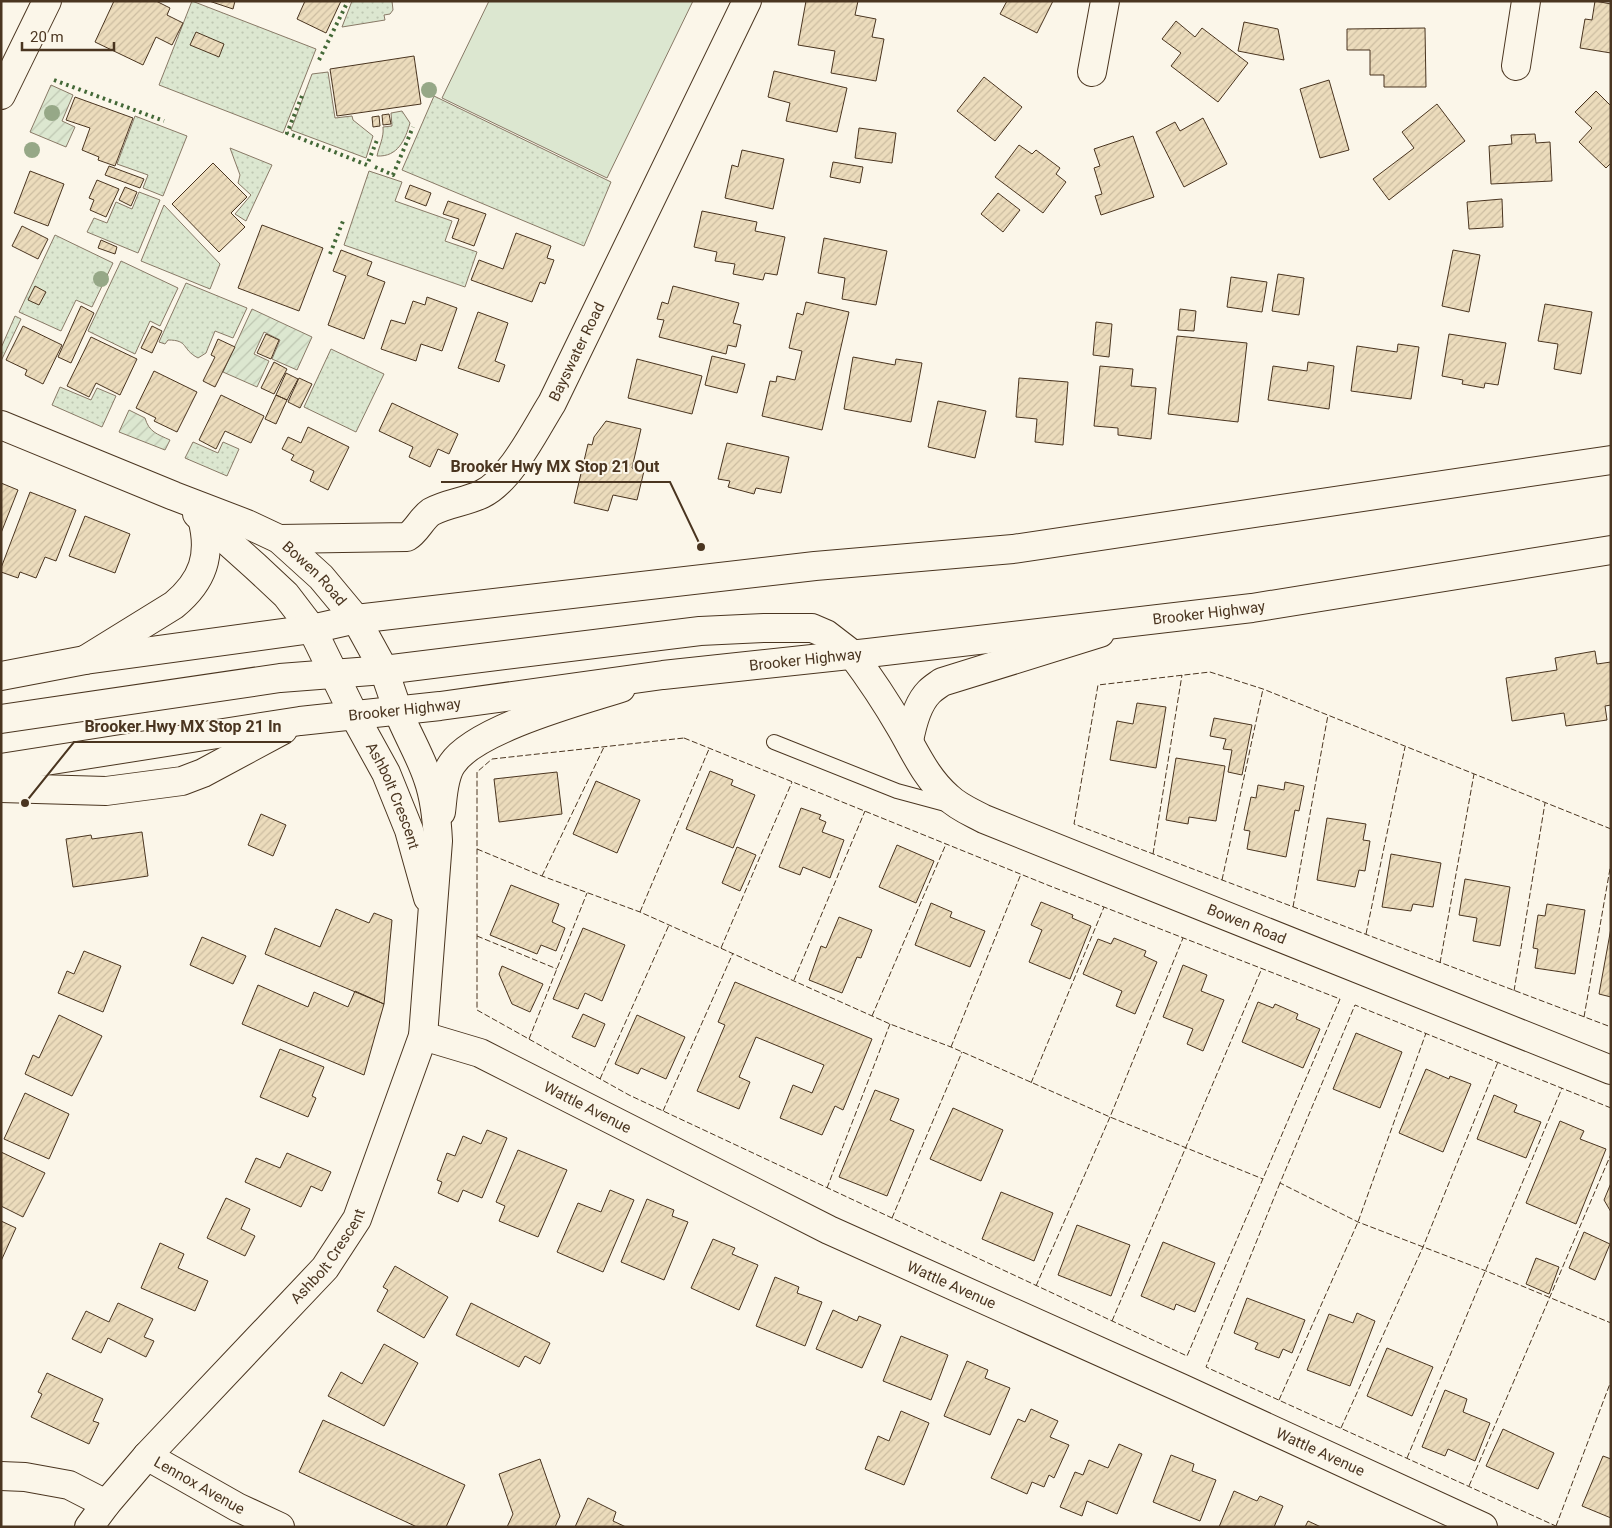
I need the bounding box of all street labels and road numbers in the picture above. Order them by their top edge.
street label: Bayswater Road [545,299,608,404]
street label: Bowen Road [279,537,350,609]
street label: Brooker Highway [1152,597,1266,629]
street label: Brooker Highway [748,645,863,675]
street label: Brooker Highway [347,694,462,725]
street label: Ashbolt Crescent [362,739,423,851]
street label: Bowen Road [1204,900,1289,948]
street label: Wattle Avenue [541,1078,634,1137]
street label: Ashbolt Crescent [287,1206,369,1308]
street label: Wattle Avenue [904,1257,999,1313]
street label: Wattle Avenue [1273,1424,1368,1480]
street label: Lennox Avenue [151,1453,247,1518]

